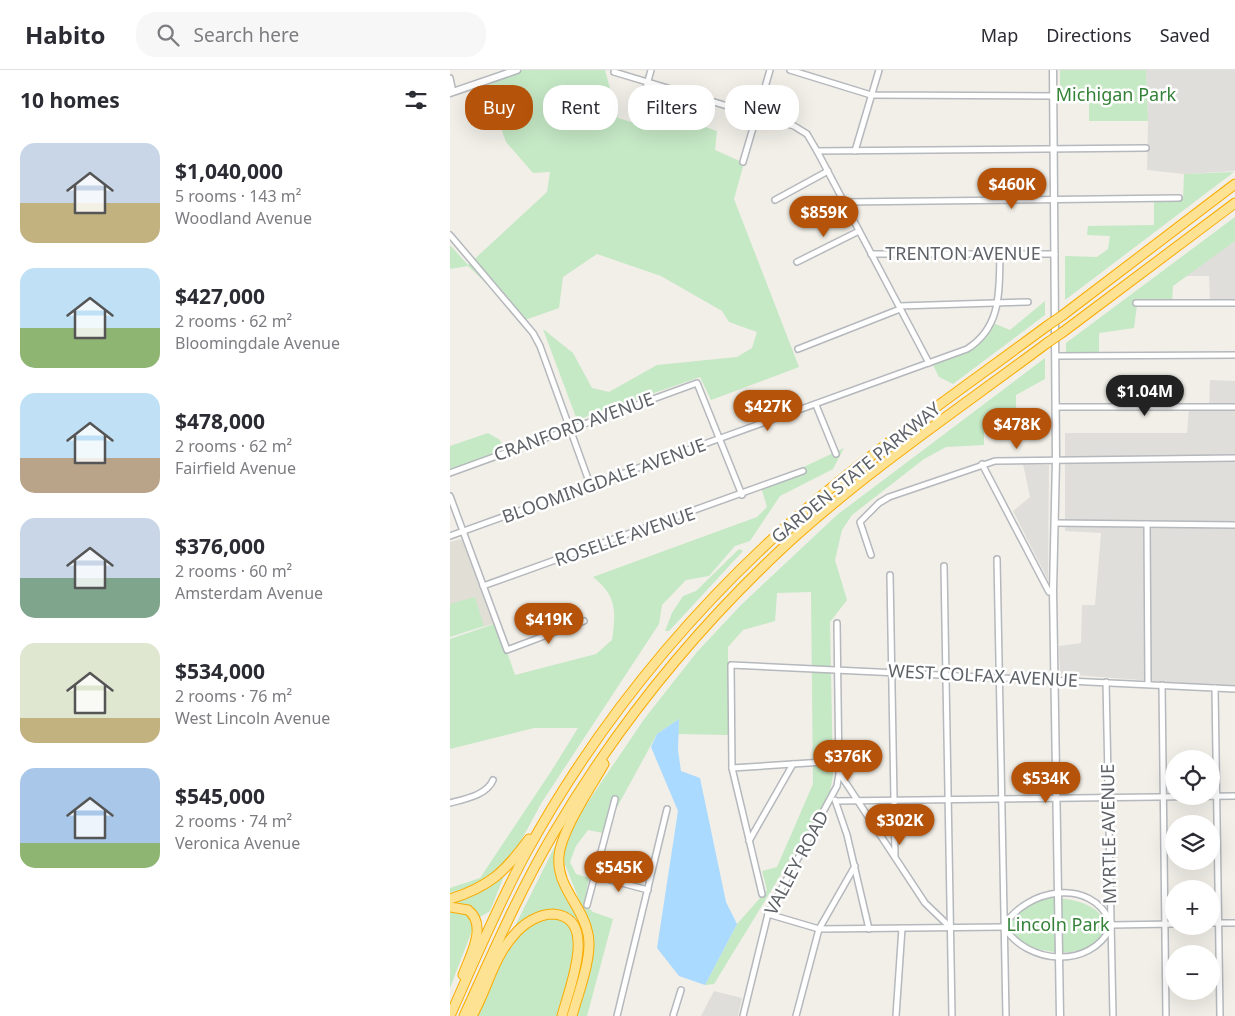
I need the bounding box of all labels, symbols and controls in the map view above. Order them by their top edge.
search box [136,12,486,57]
text: Habito [25,18,106,51]
icon: search [154,21,182,49]
text: Search here [194,22,299,48]
text: Map [981,23,1018,47]
text: Directions [1046,23,1132,47]
text: Saved [1160,23,1210,47]
park label: Michigan Park [1056,82,1177,106]
chip: Buy [465,85,533,130]
chip: Rent [543,85,618,130]
chip: Filters [628,85,715,130]
chip: New [725,85,799,130]
text: 10 homes [20,86,120,114]
icon: filters [402,86,430,114]
text: $1,040,000 [175,157,283,185]
icon: home [60,163,120,223]
pin: $460K [977,168,1047,210]
text: $460K [988,173,1036,195]
text: 5 rooms · 143 m² [175,185,301,207]
pin: $859K [789,196,859,238]
text: $859K [800,201,848,223]
text: Woodland Avenue [175,207,312,229]
street label: TRENTON AVENUE [885,241,1041,265]
text: $427,000 [175,282,265,310]
icon: home [60,288,120,348]
text: 2 rooms · 62 m² [175,310,292,332]
text: Bloomingdale Avenue [175,332,340,354]
pin: $1.04M [1104,374,1186,417]
text: $1.04M [1117,380,1173,402]
street label: CRANFORD AVENUE [490,386,657,466]
pin: $427K [733,390,803,432]
text: $427K [744,395,792,417]
street label: GARDEN STATE PARKWAY [766,396,946,548]
text: $478,000 [175,407,265,435]
pin: $478K [982,408,1052,450]
icon: home [60,413,120,473]
text: $478K [993,413,1041,435]
street label: BLOOMINGDALE AVENUE [499,432,709,528]
text: 2 rooms · 62 m² [175,435,292,457]
text: Fairfield Avenue [175,457,296,479]
street label: ROSELLE AVENUE [551,501,698,571]
text: $376,000 [175,532,265,560]
icon: home [60,538,120,598]
text: 2 rooms · 60 m² [175,560,292,582]
text: Amsterdam Avenue [175,582,323,604]
pin: $419K [514,602,584,645]
text: $419K [525,608,573,630]
text: $534,000 [175,657,265,685]
street label: WEST COLFAX AVENUE [888,658,1079,692]
icon: home [60,663,120,723]
text: 2 rooms · 76 m² [175,685,292,707]
text: West Lincoln Avenue [175,707,330,729]
pin: $376K [813,740,883,782]
text: $376K [824,745,872,767]
map controls [1165,750,1220,1000]
button: locate [1165,750,1220,805]
pin: $534K [1011,762,1081,804]
street label: MYRTLE AVENUE [1095,764,1121,904]
text: $534K [1022,767,1070,789]
text: $545,000 [175,782,265,810]
icon: home [60,788,120,848]
pin: $302K [865,804,935,846]
street label: VALLEY ROAD [759,806,834,919]
text: $302K [876,809,924,831]
text: 2 rooms · 74 m² [175,810,292,832]
button: layers [1165,815,1220,870]
text: Veronica Avenue [175,832,300,854]
pin: $545K [584,850,654,893]
text: $545K [595,856,643,878]
button: + [1165,880,1220,935]
park label: Lincoln Park [1006,912,1110,936]
button: − [1165,945,1220,1000]

